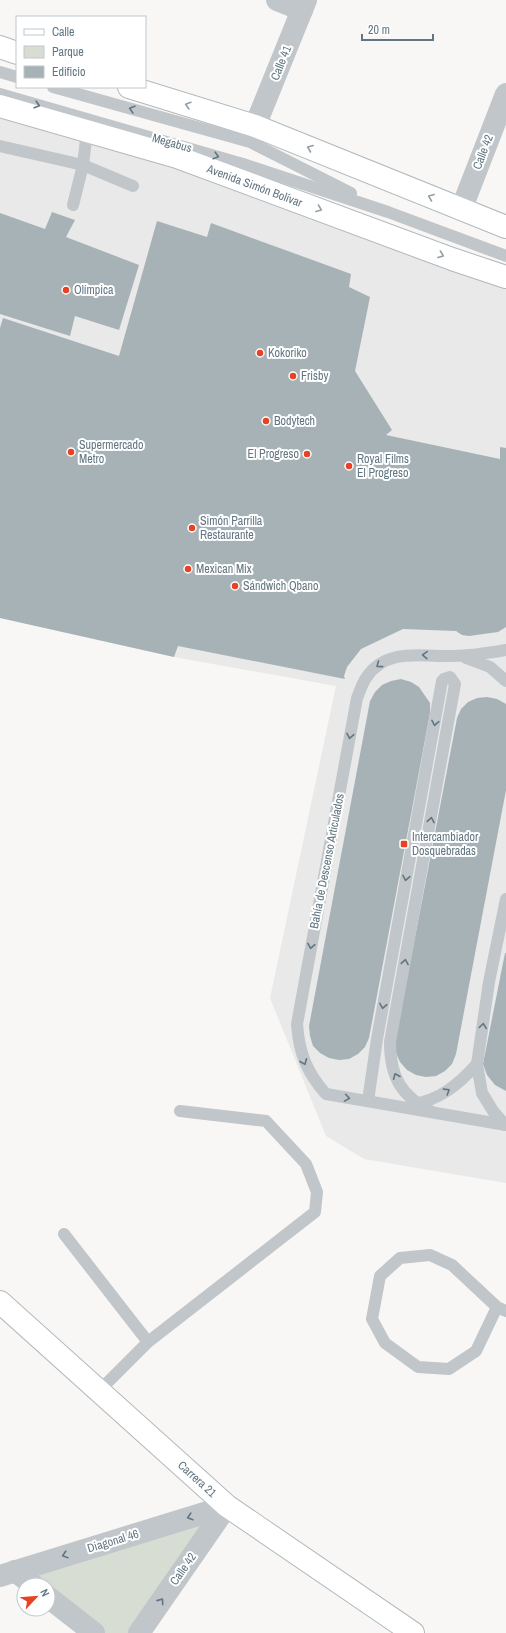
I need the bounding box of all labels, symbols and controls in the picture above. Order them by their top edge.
legend [16,16,146,88]
scale bar [362,16,433,42]
text: 20 m [368,22,390,38]
text: Calle [52,24,74,40]
street label: Calle 41 [267,43,295,83]
text: Parque [52,44,84,60]
text: Edificio [52,64,85,80]
one-way arrow [34,100,41,109]
one-way arrow [184,101,191,110]
one-way arrow [129,105,136,114]
street label: Megabus [150,130,194,156]
street label: Calle 42 [469,132,497,172]
one-way arrow [307,145,315,153]
one-way arrow [212,151,219,160]
street label: Avenida Simón Bolívar [204,160,305,211]
one-way arrow [427,194,434,202]
one-way arrow [316,205,323,213]
one-way arrow [437,250,444,259]
place label: Olímpica [74,282,114,298]
marker: Olímpica [61,285,71,295]
place label: Kokoriko [268,345,307,361]
marker: Kokoriko [255,348,265,358]
place label: Frisby [301,368,328,384]
marker: Frisby [288,371,298,381]
place label: Bodytech [274,413,315,429]
marker: Bodytech [261,416,271,426]
place label: Supermercado Metro [79,437,144,467]
place label: El Progreso [248,446,299,462]
marker: Supermercado Metro [66,447,76,457]
marker: El Progreso [302,449,312,459]
place label: Royal Films El Progreso [357,451,409,481]
marker: Royal Films El Progreso [344,461,354,471]
place label: Simón Parrilla Restaurante [200,513,263,543]
marker: Simón Parrilla Restaurante [187,523,197,533]
place label: Mexican Mix [196,561,252,577]
marker: Mexican Mix [183,564,193,574]
place label: Sándwich Qbano [243,578,319,594]
marker: Sándwich Qbano [230,581,240,591]
one-way arrow [422,651,428,659]
one-way arrow [376,660,383,667]
one-way arrow [431,720,439,726]
one-way arrow [346,733,354,739]
street label: Bahía de Descenso Articulados [306,792,348,930]
one-way arrow [426,817,434,823]
place label: Intercambiador Dosquebradas [412,829,479,859]
marker: Intercambiador Dosquebradas [399,839,409,849]
one-way arrow [403,875,411,882]
one-way arrow [307,943,315,950]
one-way arrow [400,959,408,965]
one-way arrow [379,1003,388,1009]
one-way arrow [478,1023,487,1029]
one-way arrow [300,1059,308,1066]
one-way arrow [392,1073,400,1080]
one-way arrow [443,1089,450,1096]
one-way arrow [344,1093,350,1102]
street label: Carrera 21 [174,1457,220,1501]
one-way arrow [186,1512,193,1521]
street label: Diagonal 46 [85,1526,141,1556]
one-way arrow [62,1550,69,1559]
street label: Calle 42 [166,1550,200,1588]
north arrow [16,1577,56,1617]
text: N [37,1587,53,1599]
one-way arrow [156,1598,164,1605]

